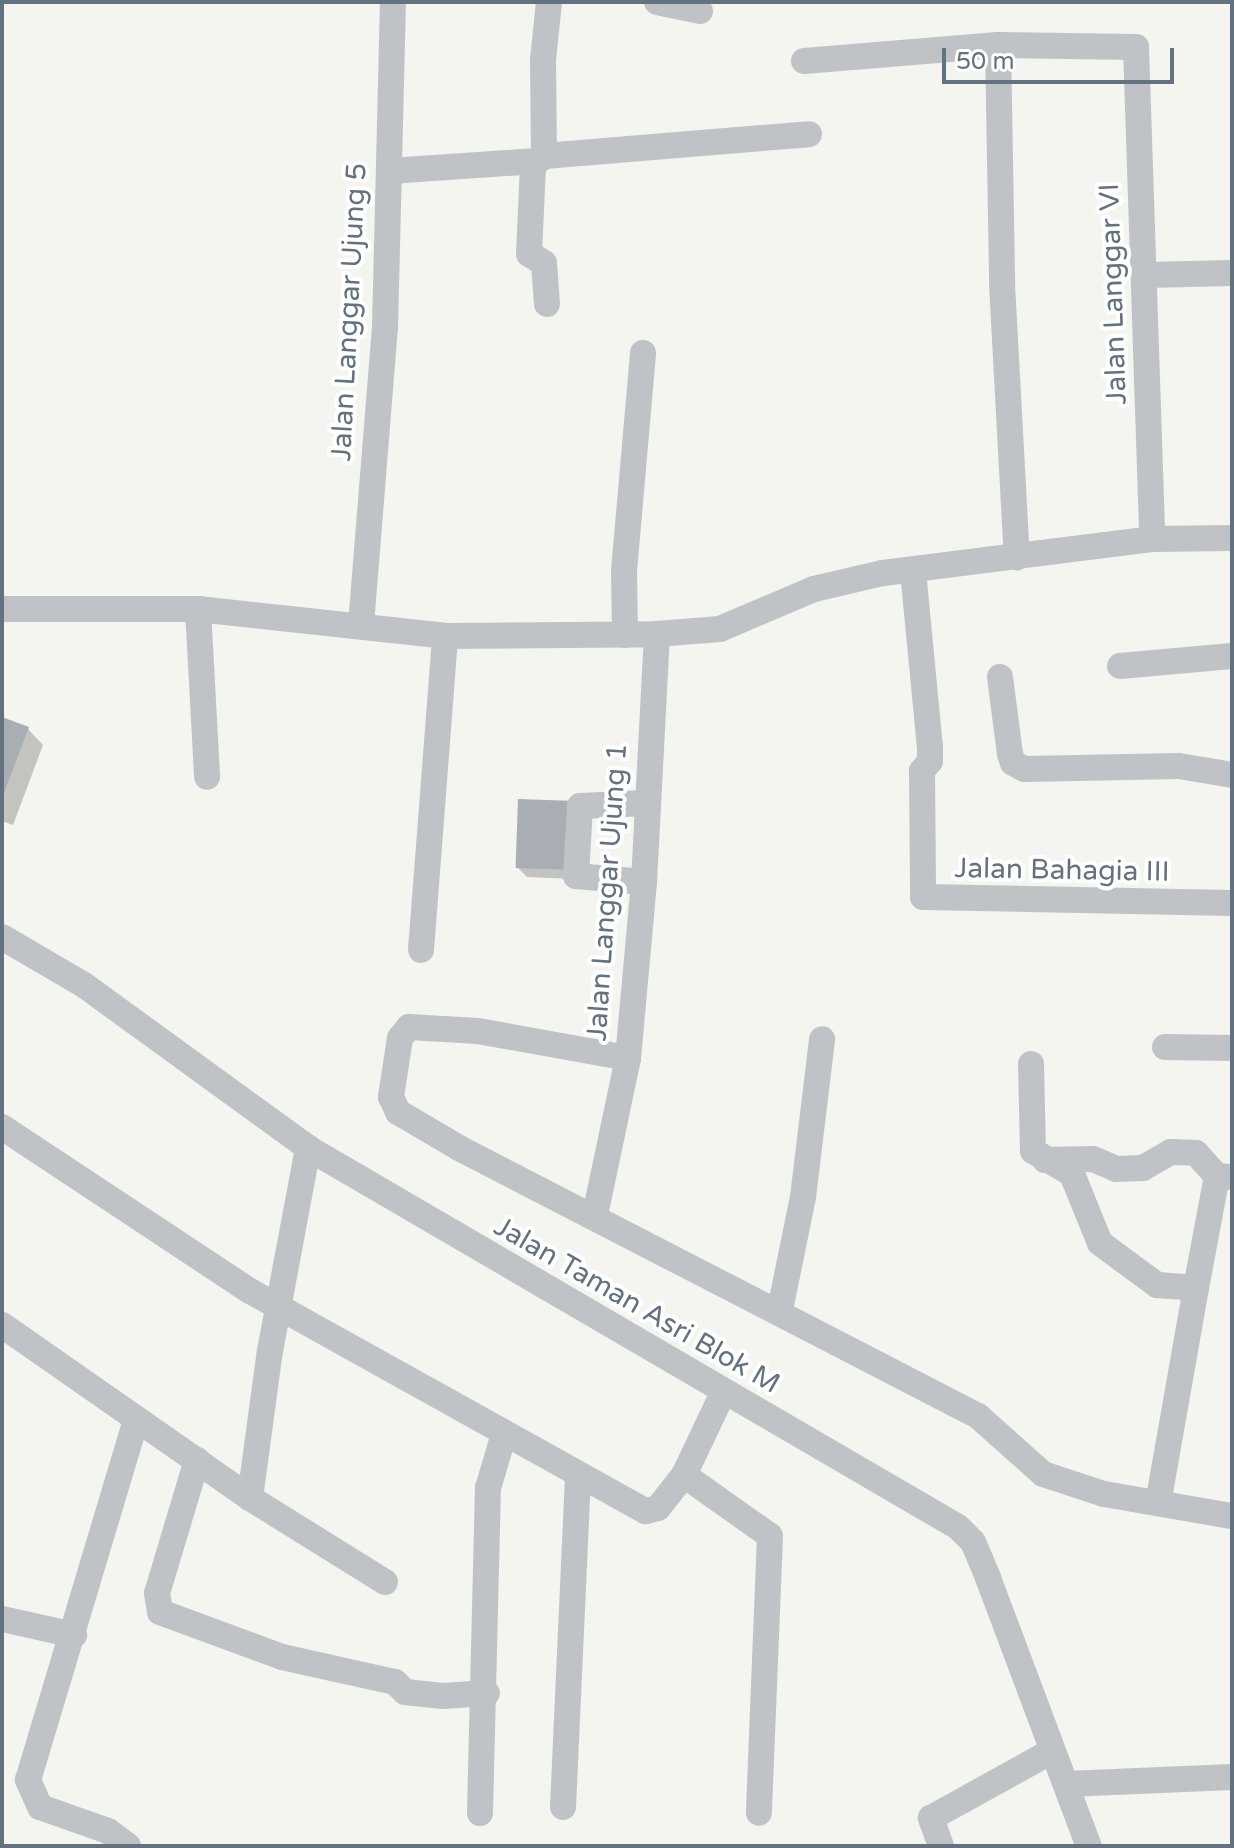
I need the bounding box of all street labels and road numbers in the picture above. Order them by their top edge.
street label: Jalan Langgar Ujung 5 [324,162,374,462]
street label: Jalan Langgar VI [1092,183,1134,405]
street label: Jalan Langgar Ujung 1 [580,742,634,1042]
street label: Jalan Bahagia III [954,851,1170,889]
street label: Jalan Taman Asri Blok M [488,1209,786,1401]

